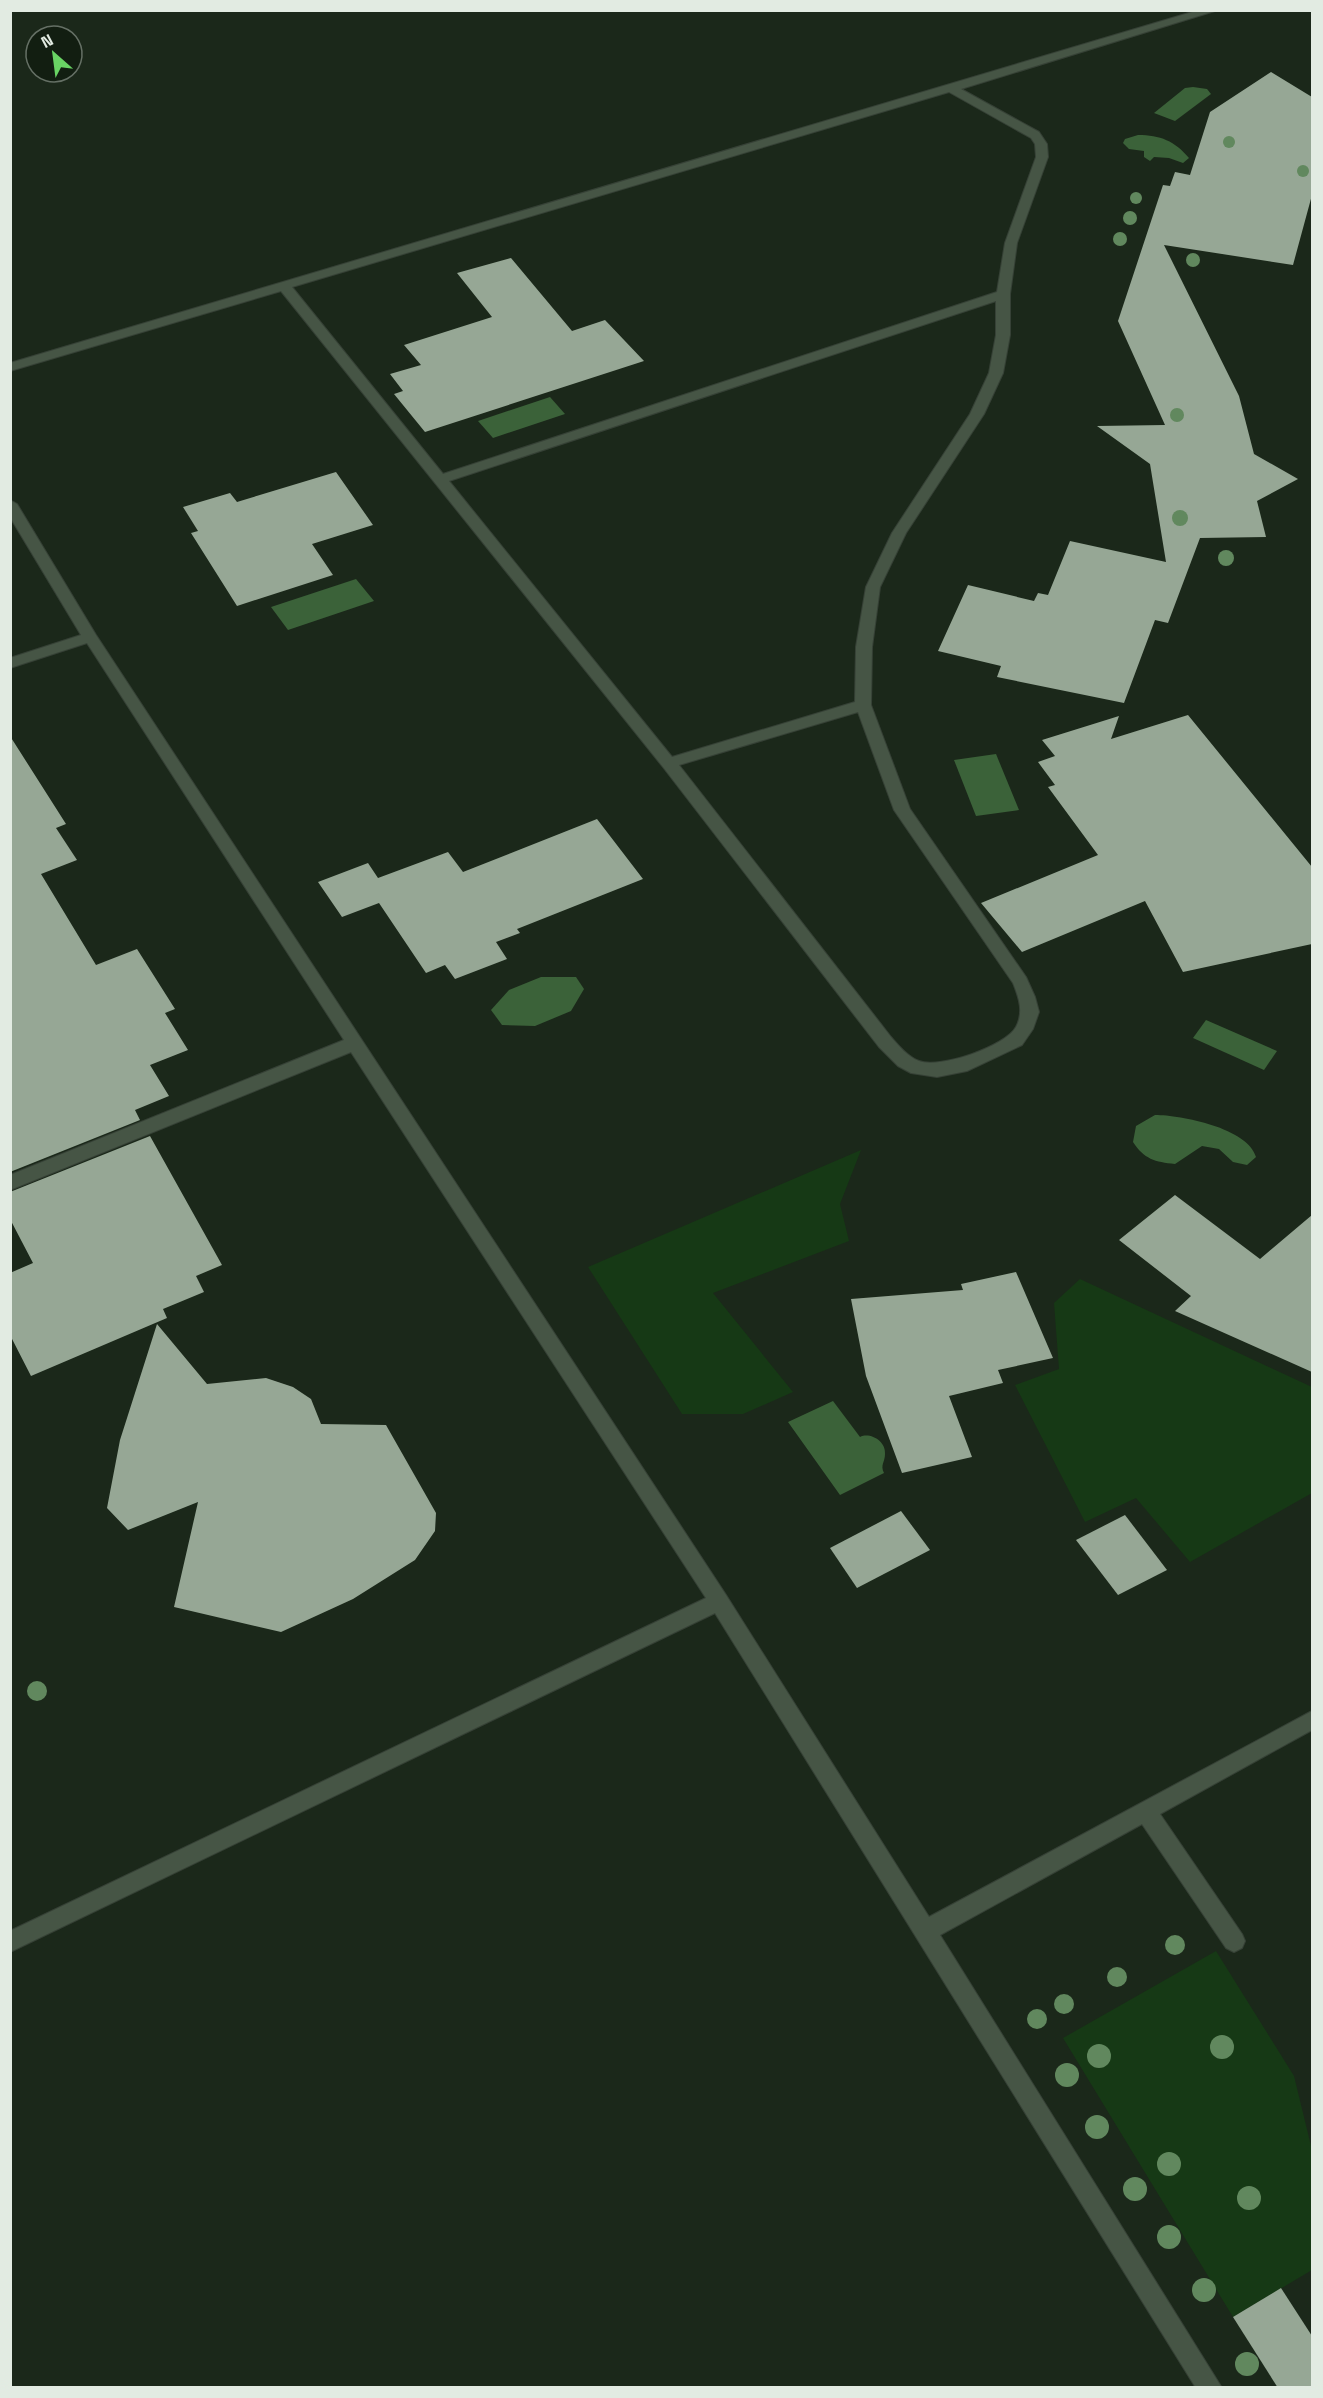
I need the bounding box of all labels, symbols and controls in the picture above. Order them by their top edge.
north arrow [24,24,84,84]
text: N [38,29,57,53]

